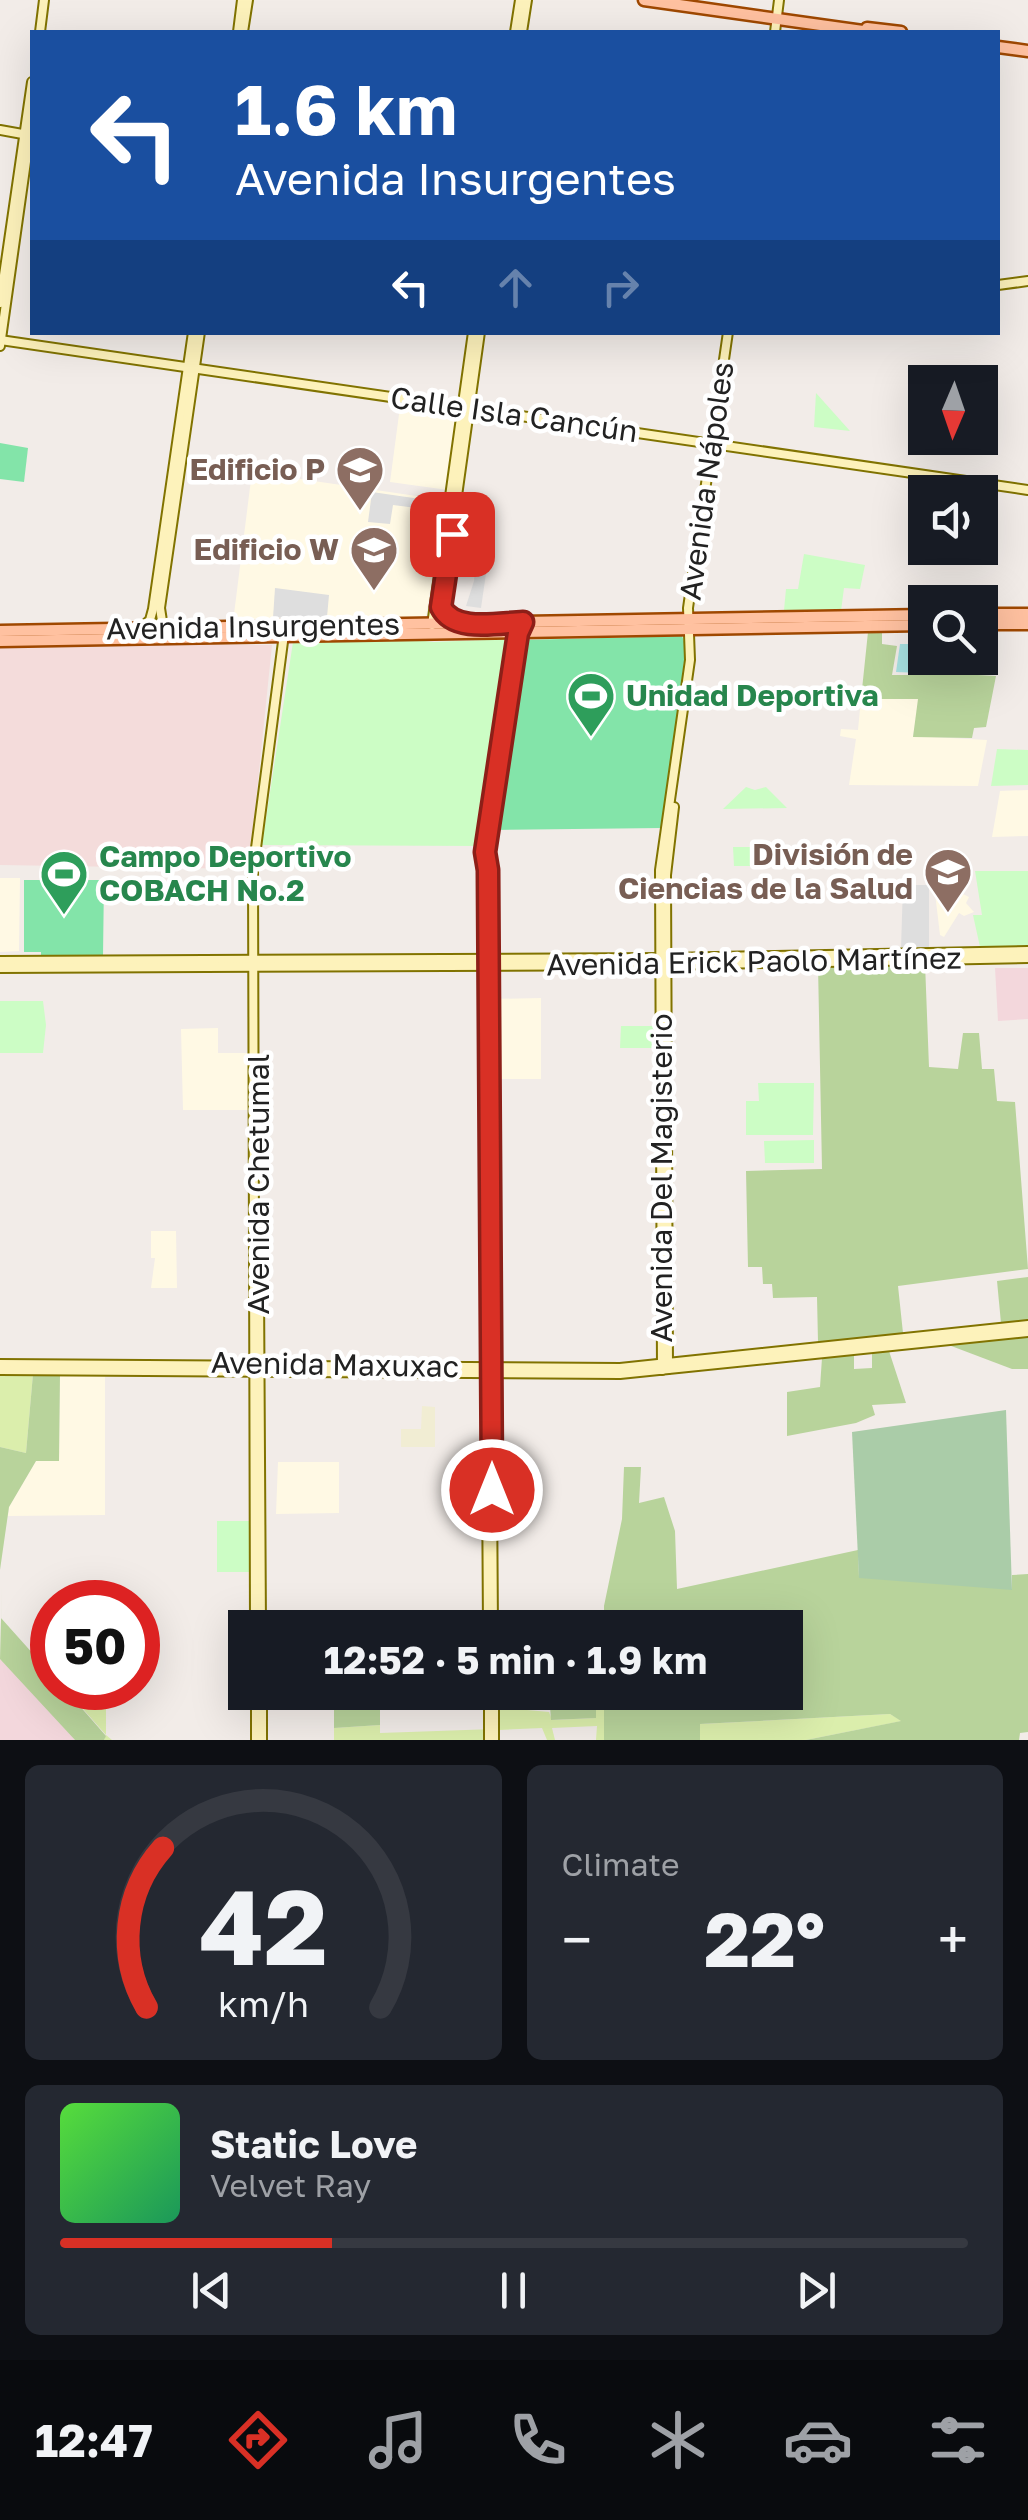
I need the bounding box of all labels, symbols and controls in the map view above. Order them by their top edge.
text: 1.6 km [235,66,457,150]
icon: left [70,70,200,200]
text: Avenida Insurgentes [235,151,676,205]
icon: left [383,260,438,315]
icon: ahead [488,260,543,315]
icon: right [593,260,648,315]
street label: Avenida Nápoles [671,359,741,602]
north arrow [908,365,998,455]
map controls [908,365,998,675]
street label: Calle Isla Cancún [388,379,640,449]
school or university icon: Edificio P [334,444,386,512]
place label: Edificio P [190,451,325,487]
button: sound [908,475,998,565]
pin [410,492,495,577]
icon: arrive [425,507,480,562]
school or university icon: Edificio W [348,524,400,592]
place label: Edificio W [194,531,339,567]
button: search [908,585,998,675]
street label: Avenida Insurgentes [106,605,400,647]
sports icon: Unidad Deportiva [565,670,617,738]
place label: Unidad Deportiva [626,677,879,713]
place label: División de Ciencias de la Salud [618,836,913,906]
place label: Campo Deportivo COBACH No.2 [99,838,351,908]
school or university icon: División de Ciencias de la Salud [922,846,974,914]
sports icon: Campo Deportivo COBACH No.2 [38,848,90,916]
street label: Avenida Erick Paolo Martínez [546,939,962,983]
street label: Avenida Del Magisterio [643,1013,679,1343]
street label: Avenida Chetumal [240,1054,276,1314]
street label: Avenida Maxuxac [211,1344,459,1384]
position arrow [440,1438,544,1542]
speed limit sign: 50 [30,1580,160,1710]
text: 12:52 · 5 min · 1.9 km [324,1637,707,1682]
text: Climate [562,1845,680,1883]
text: 42 [199,1863,327,1988]
text: 22° [704,1893,825,1984]
text: − [562,1906,592,1972]
text: + [938,1906,968,1972]
text: km/h [218,1982,309,2025]
text: Static Love [210,2121,417,2166]
text: Velvet Ray [210,2166,371,2204]
icon: previous [184,2263,239,2318]
icon: pause [486,2263,541,2318]
icon: next [789,2263,844,2318]
icon: directions [223,2405,293,2475]
icon: music [363,2405,433,2475]
icon: phone [503,2405,573,2475]
icon: climate [643,2405,713,2475]
icon: car [783,2405,853,2475]
icon: filters [923,2405,993,2475]
text: 12:47 [35,2413,153,2467]

